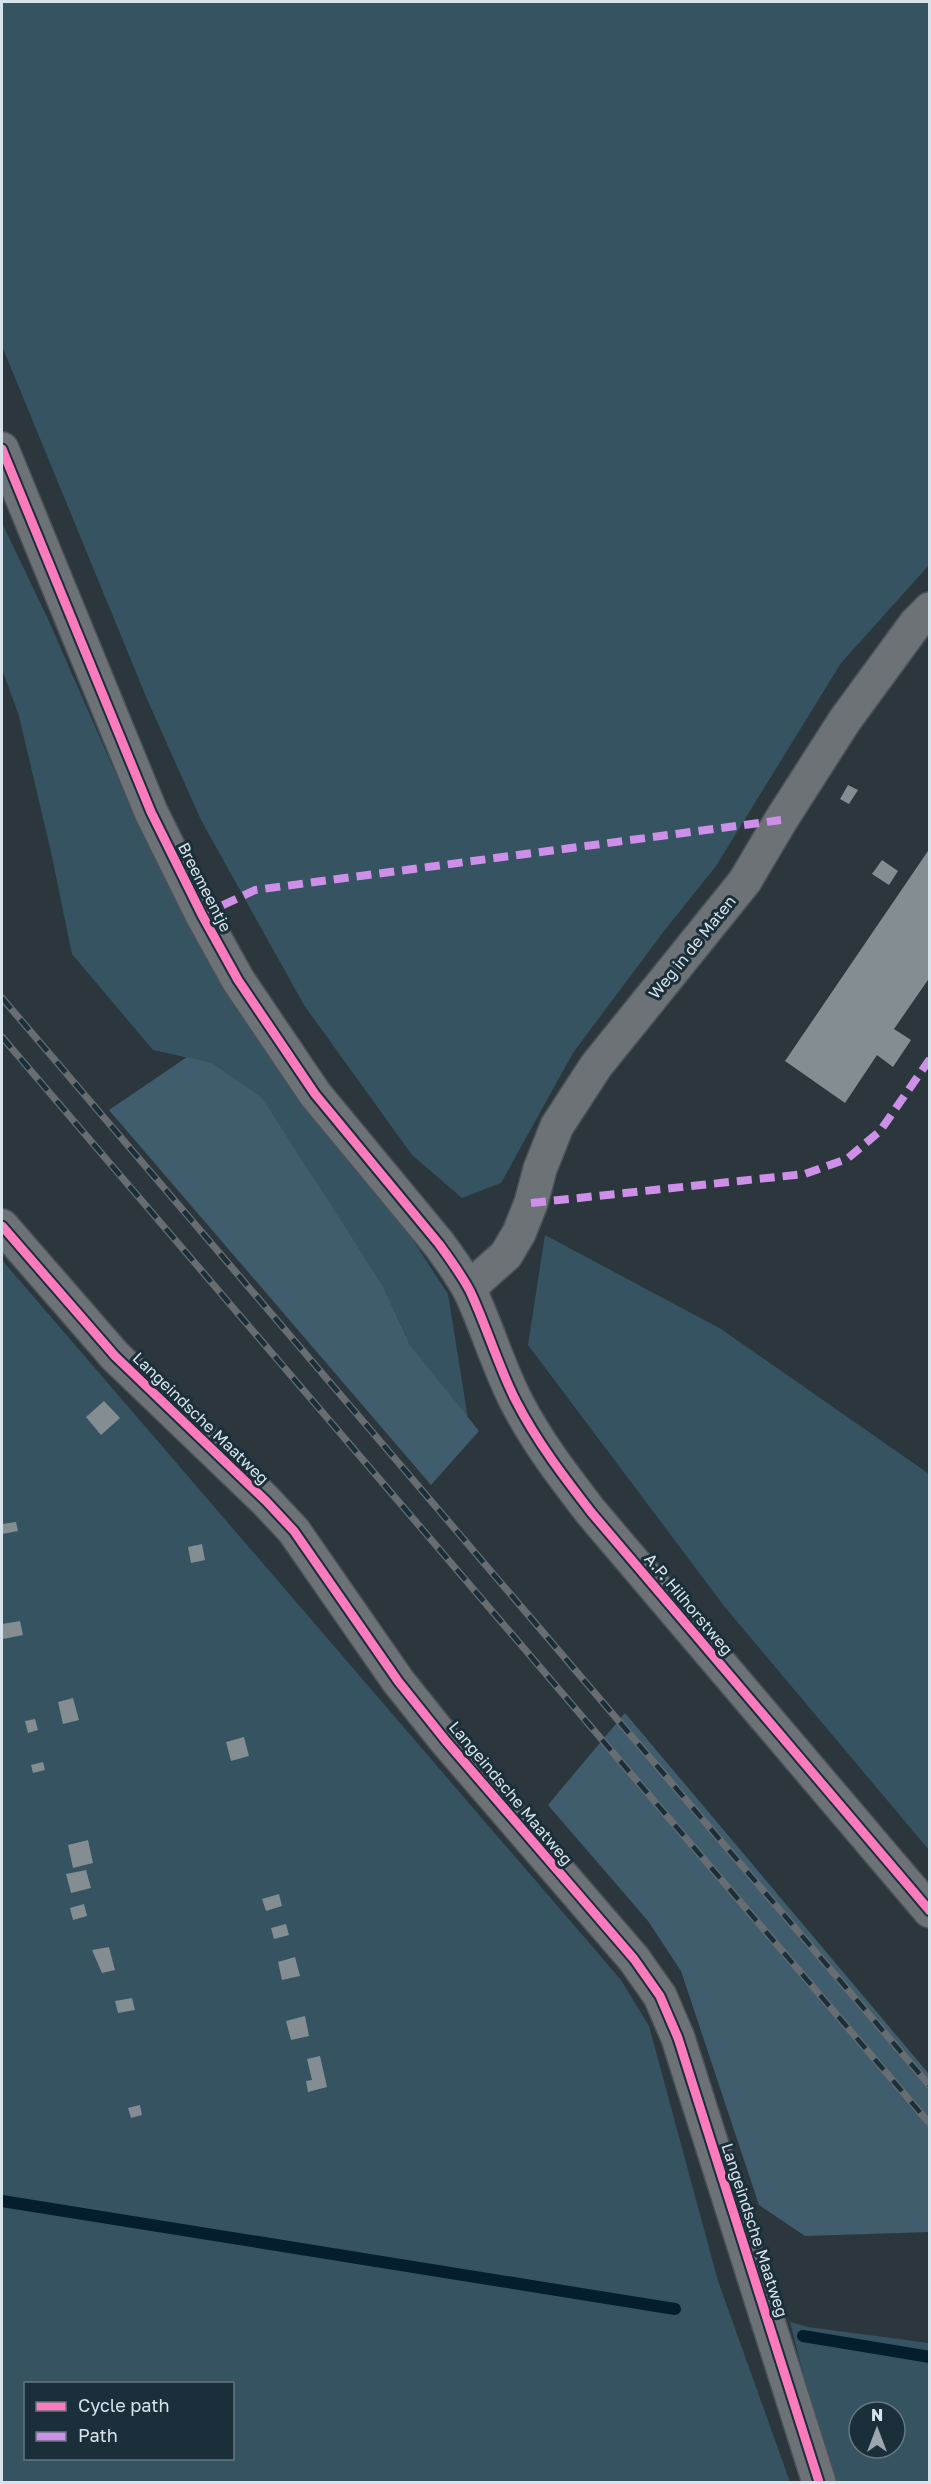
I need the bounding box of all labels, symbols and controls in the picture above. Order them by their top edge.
street label: Breemeentje [174,839,236,935]
street label: Weg in de Maten [644,891,740,1003]
street label: Langeindsche Maatweg [129,1348,273,1488]
street label: A.P. Hilhorstweg [641,1549,737,1659]
street label: Langeindsche Maatweg [445,1717,577,1869]
street label: Langeindsche Maatweg [717,2140,793,2320]
legend [24,2382,234,2460]
text: Cycle path [78,2394,170,2416]
north arrow [847,2400,907,2460]
text: N [871,2405,883,2425]
text: Path [78,2424,118,2446]

